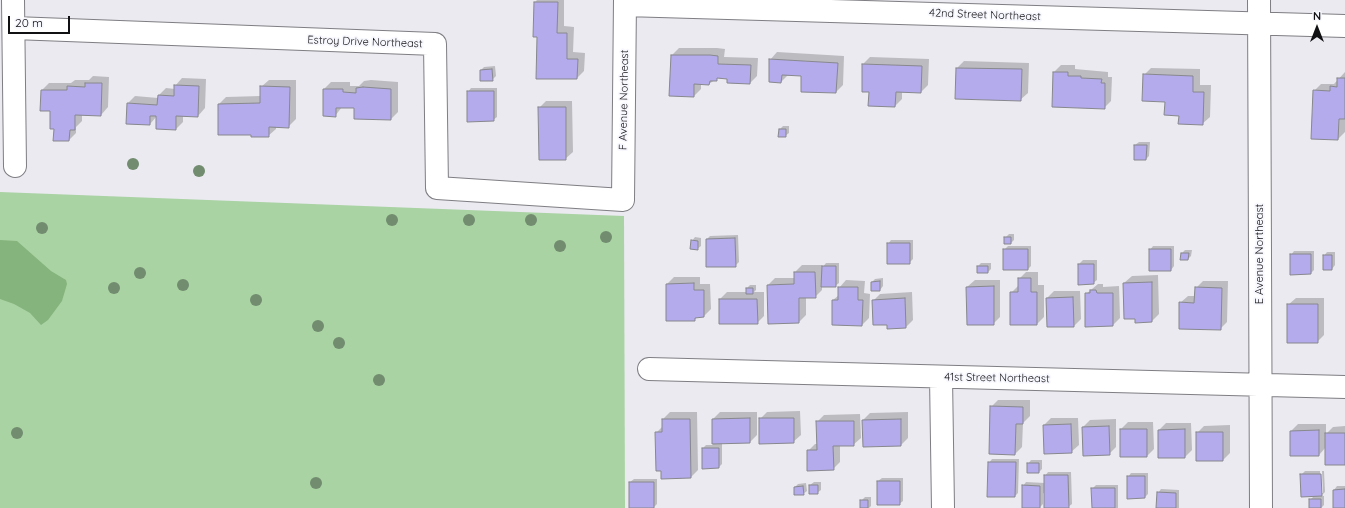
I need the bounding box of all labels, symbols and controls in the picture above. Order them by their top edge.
street label: 42nd Street Northeast [929,6,1041,24]
scale bar [10,8,72,34]
north arrow [1297,8,1337,48]
text: N [1313,9,1321,23]
text: 20 m [15,15,43,30]
street label: Estroy Drive Northeast [307,33,423,51]
street label: F Avenue Northeast [617,50,631,150]
street label: E Avenue Northeast [1253,204,1267,304]
street label: 41st Street Northeast [944,370,1050,386]

